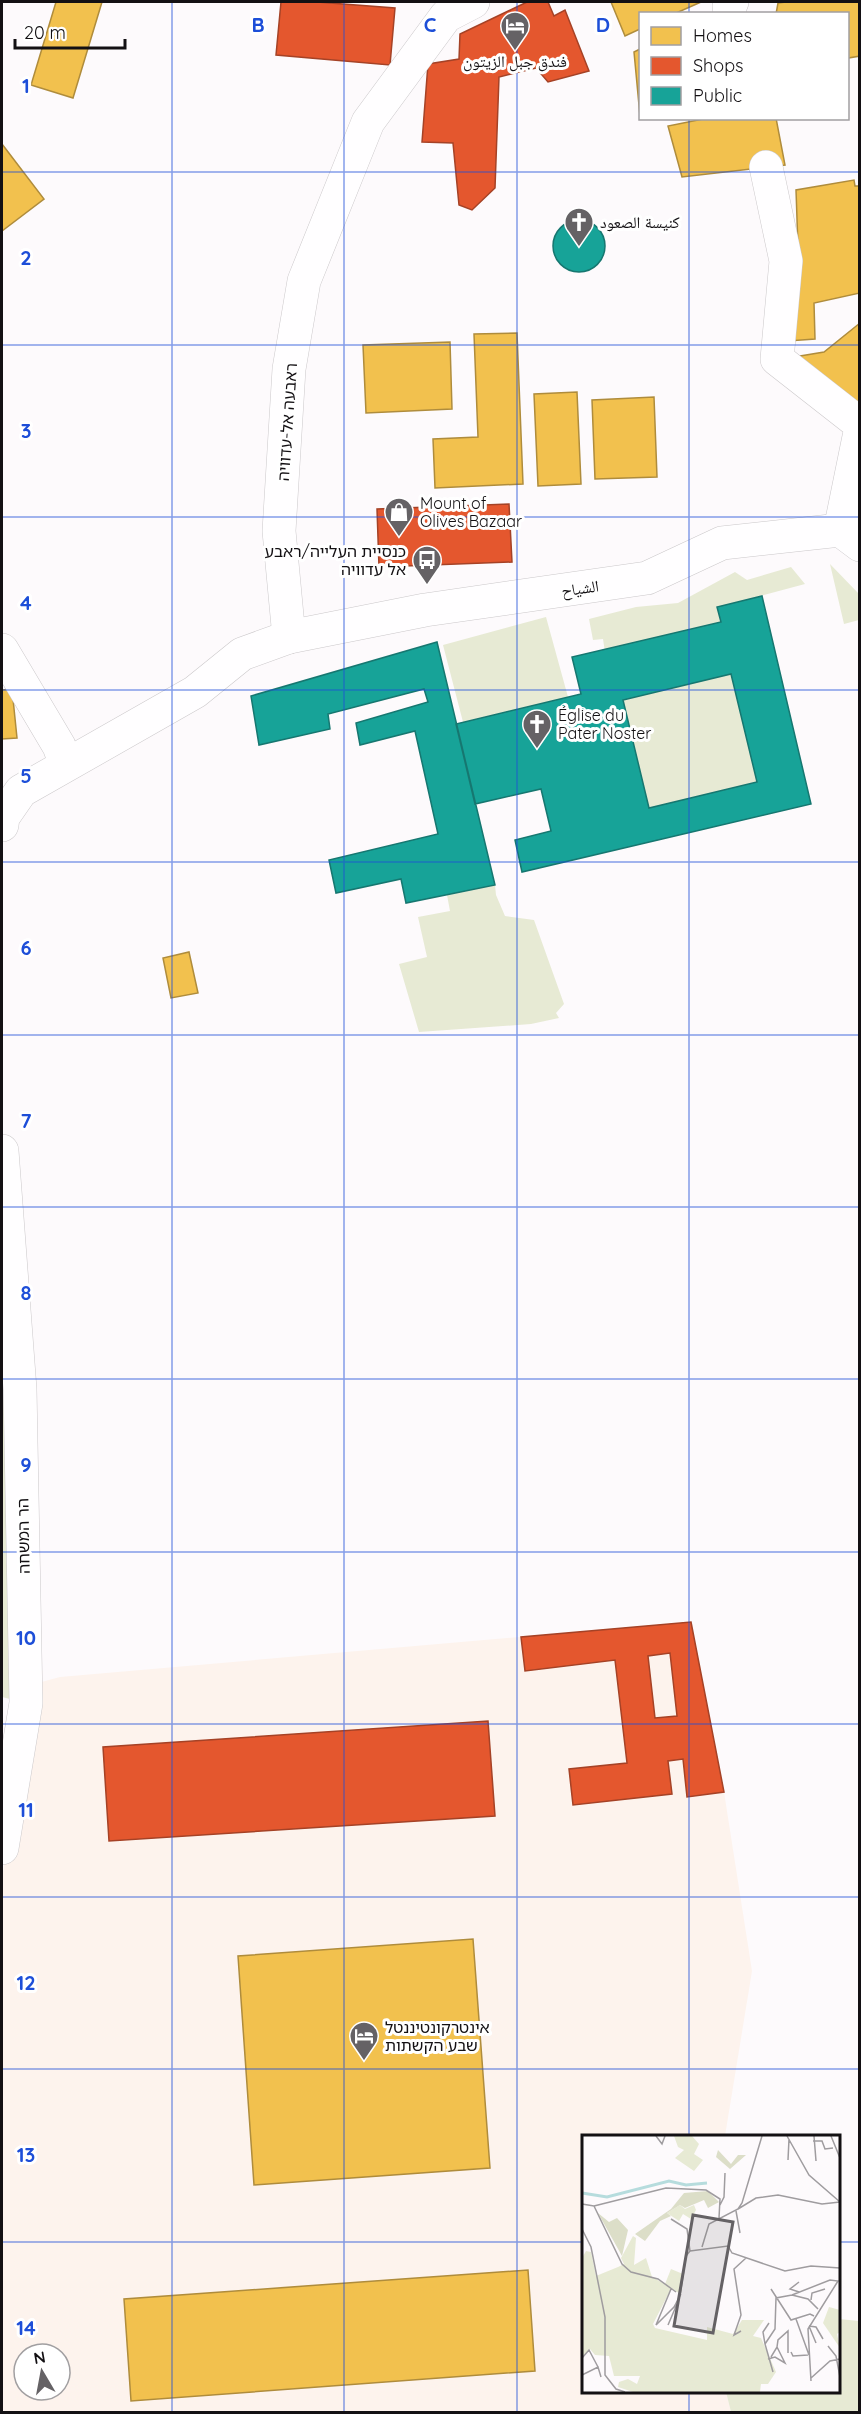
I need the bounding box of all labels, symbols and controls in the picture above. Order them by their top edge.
hotel icon: فندق جبل الزيتون [499,10,531,52]
scale bar [15,12,124,50]
text: B [251,12,265,37]
text: C [424,12,437,37]
text: D [596,12,610,37]
legend [639,12,849,120]
text: 20 m [24,21,66,44]
text: Homes [693,24,752,47]
place label: فندق جبل الزيتون [463,51,567,72]
text: Shops [693,54,744,77]
text: 1 [22,73,30,98]
text: Public [693,84,742,107]
church icon: كنيسة الصعود [563,206,595,248]
place label: كنيسة الصعود [600,212,680,232]
text: 2 [20,245,32,270]
street label: ראבעה אל-עדוויה [273,362,301,482]
text: 3 [21,418,31,443]
place label: Mount of Olives Bazaar [420,493,522,531]
shop icon: Mount of Olives Bazaar [383,496,415,538]
place label: כנסיית העלייה/ראבע אל עדוויה [264,541,406,579]
bus stop icon: כנסיית העלייה/ראבע אל עדוויה [411,544,443,586]
street label: الشياح [560,575,600,602]
text: 4 [20,590,32,615]
place label: Église du Pater Noster [558,705,651,743]
church icon: Église du Pater Noster [521,708,553,750]
text: 5 [20,763,32,788]
text: 6 [20,935,32,960]
text: 7 [21,1108,32,1133]
text: 8 [21,1280,32,1305]
text: 9 [20,1452,32,1477]
street label: הר המשחה [12,1498,34,1574]
text: 10 [16,1625,36,1650]
text: 11 [18,1797,34,1822]
text: 12 [16,1970,36,1995]
place label: אינטרקונטיננטל שבע הקשתות [385,2017,490,2055]
hotel icon: אינטרקונטיננטל שבע הקשתות [348,2020,380,2062]
inset map [582,2135,840,2393]
text: 13 [17,2142,35,2167]
text: 14 [16,2315,36,2340]
north arrow [12,2342,72,2402]
text: N [32,2346,47,2368]

